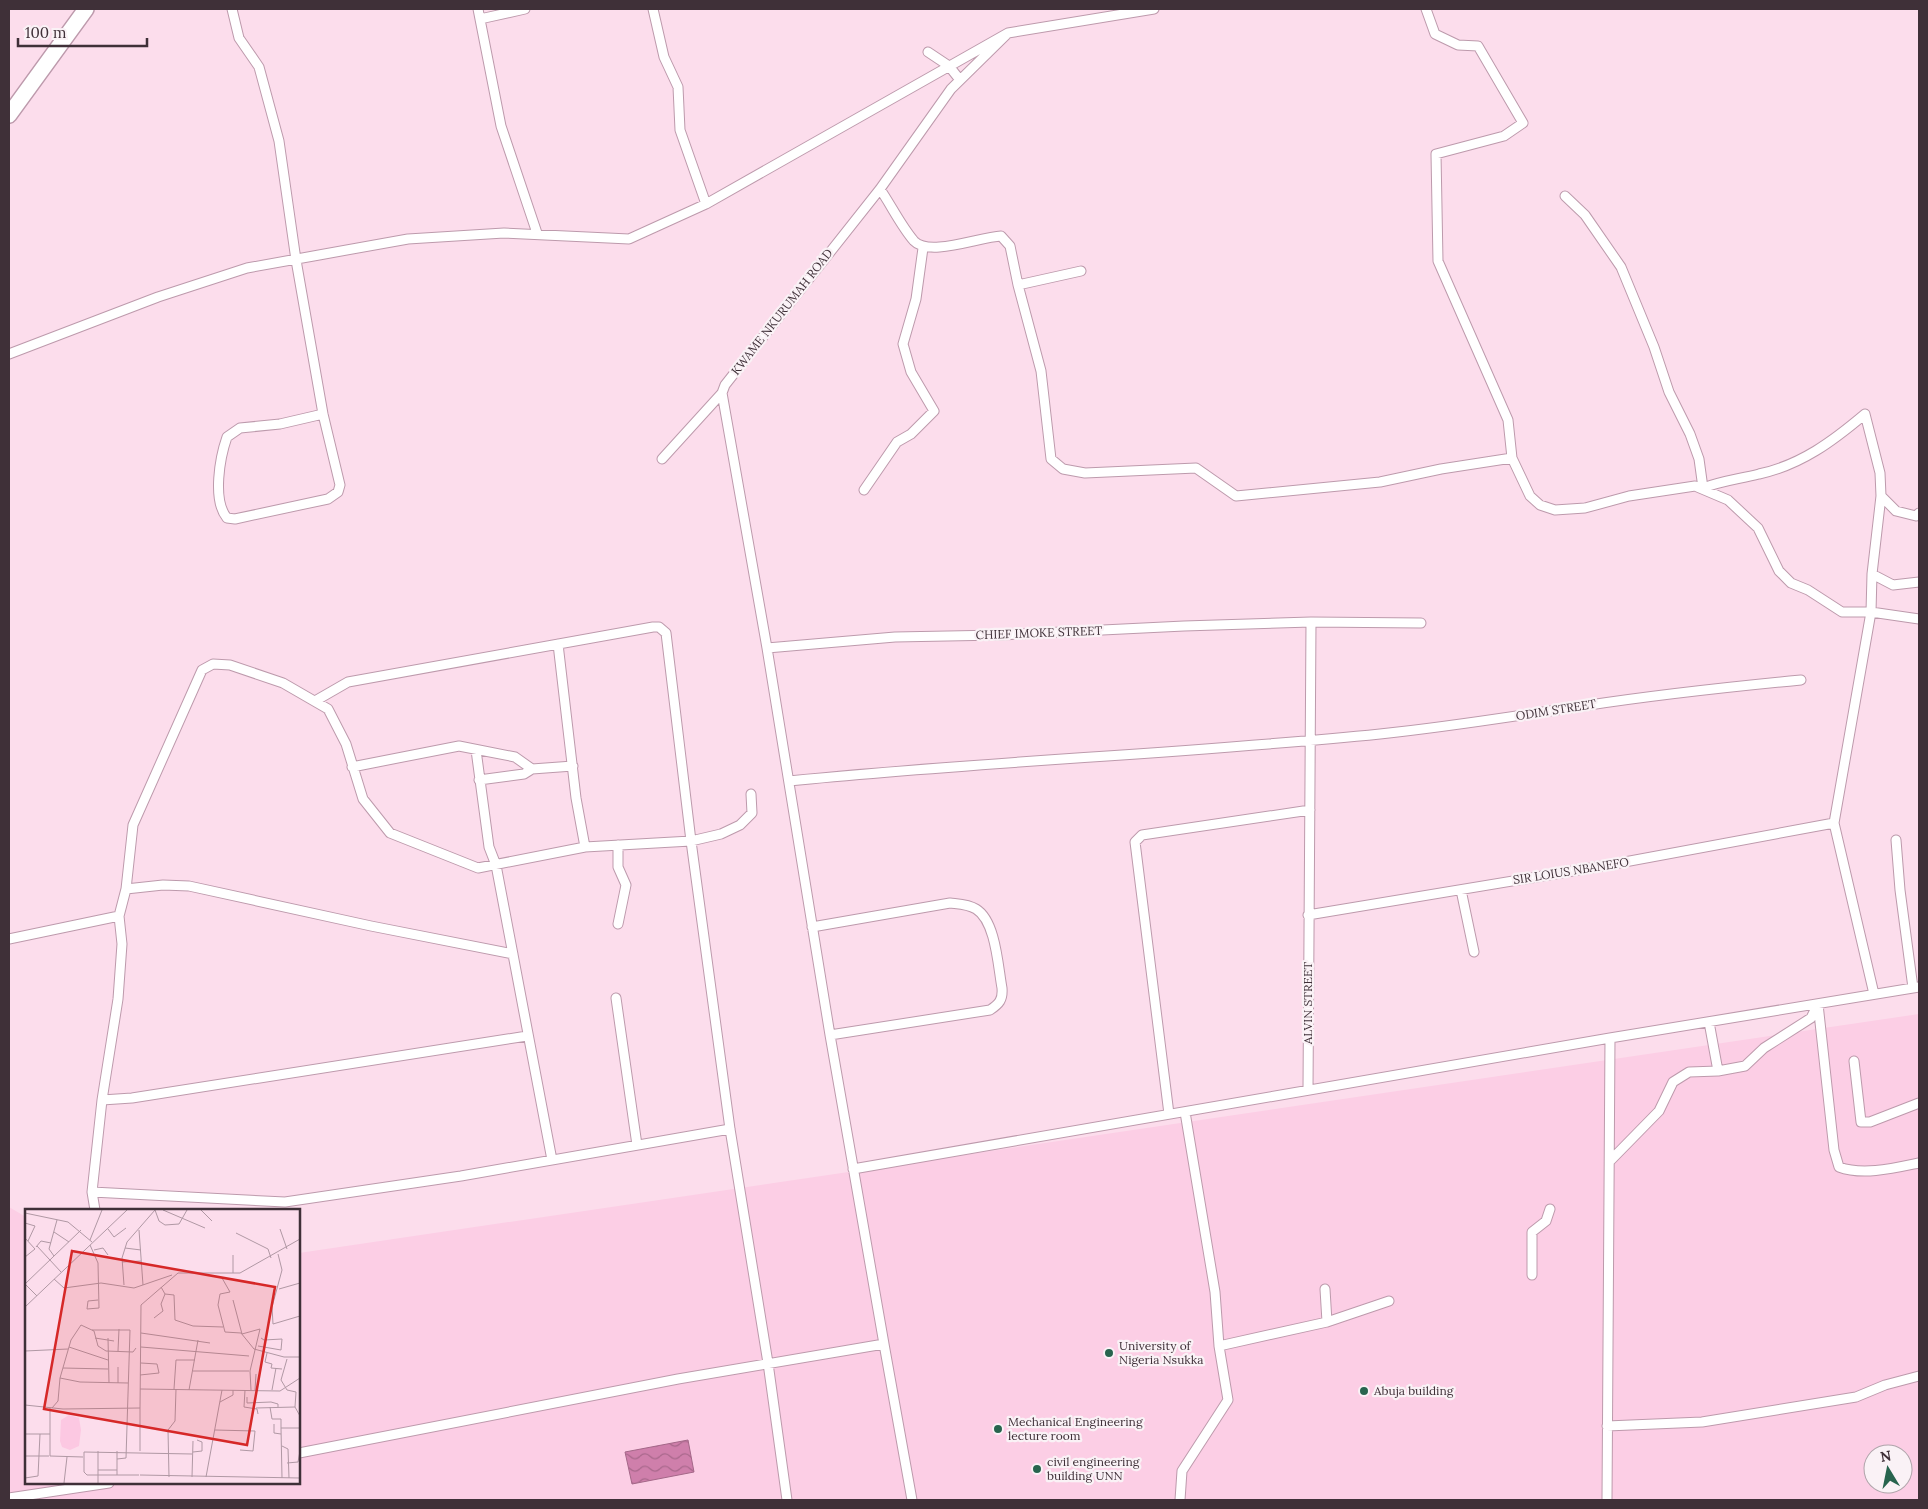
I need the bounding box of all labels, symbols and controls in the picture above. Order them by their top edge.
scale bar [18,15,146,47]
text: 100 m [25,23,66,42]
street label: KWAME NKURUMAH ROAD [728,246,836,378]
street label: CHIEF IMOKE STREET [975,623,1103,642]
street label: ODIM STREET [1515,696,1597,723]
street label: SIR LOIUS NBANEFO [1512,854,1630,887]
street label: ALVIN STREET [1300,962,1315,1045]
inset map [25,1209,300,1484]
place label: University of Nigeria Nsukka [1119,1338,1203,1367]
marker: University of Nigeria Nsukka [1103,1347,1115,1359]
place label: Abuja building [1373,1383,1454,1398]
marker: Abuja building [1358,1385,1370,1397]
place label: Mechanical Engineering lecture room [1008,1414,1143,1443]
marker: Mechanical Engineering lecture room [992,1423,1004,1435]
north arrow [1863,1444,1913,1494]
text: N [1879,1446,1893,1466]
place label: civil engineering building UNN [1047,1454,1140,1483]
marker: civil engineering building UNN [1031,1463,1043,1475]

